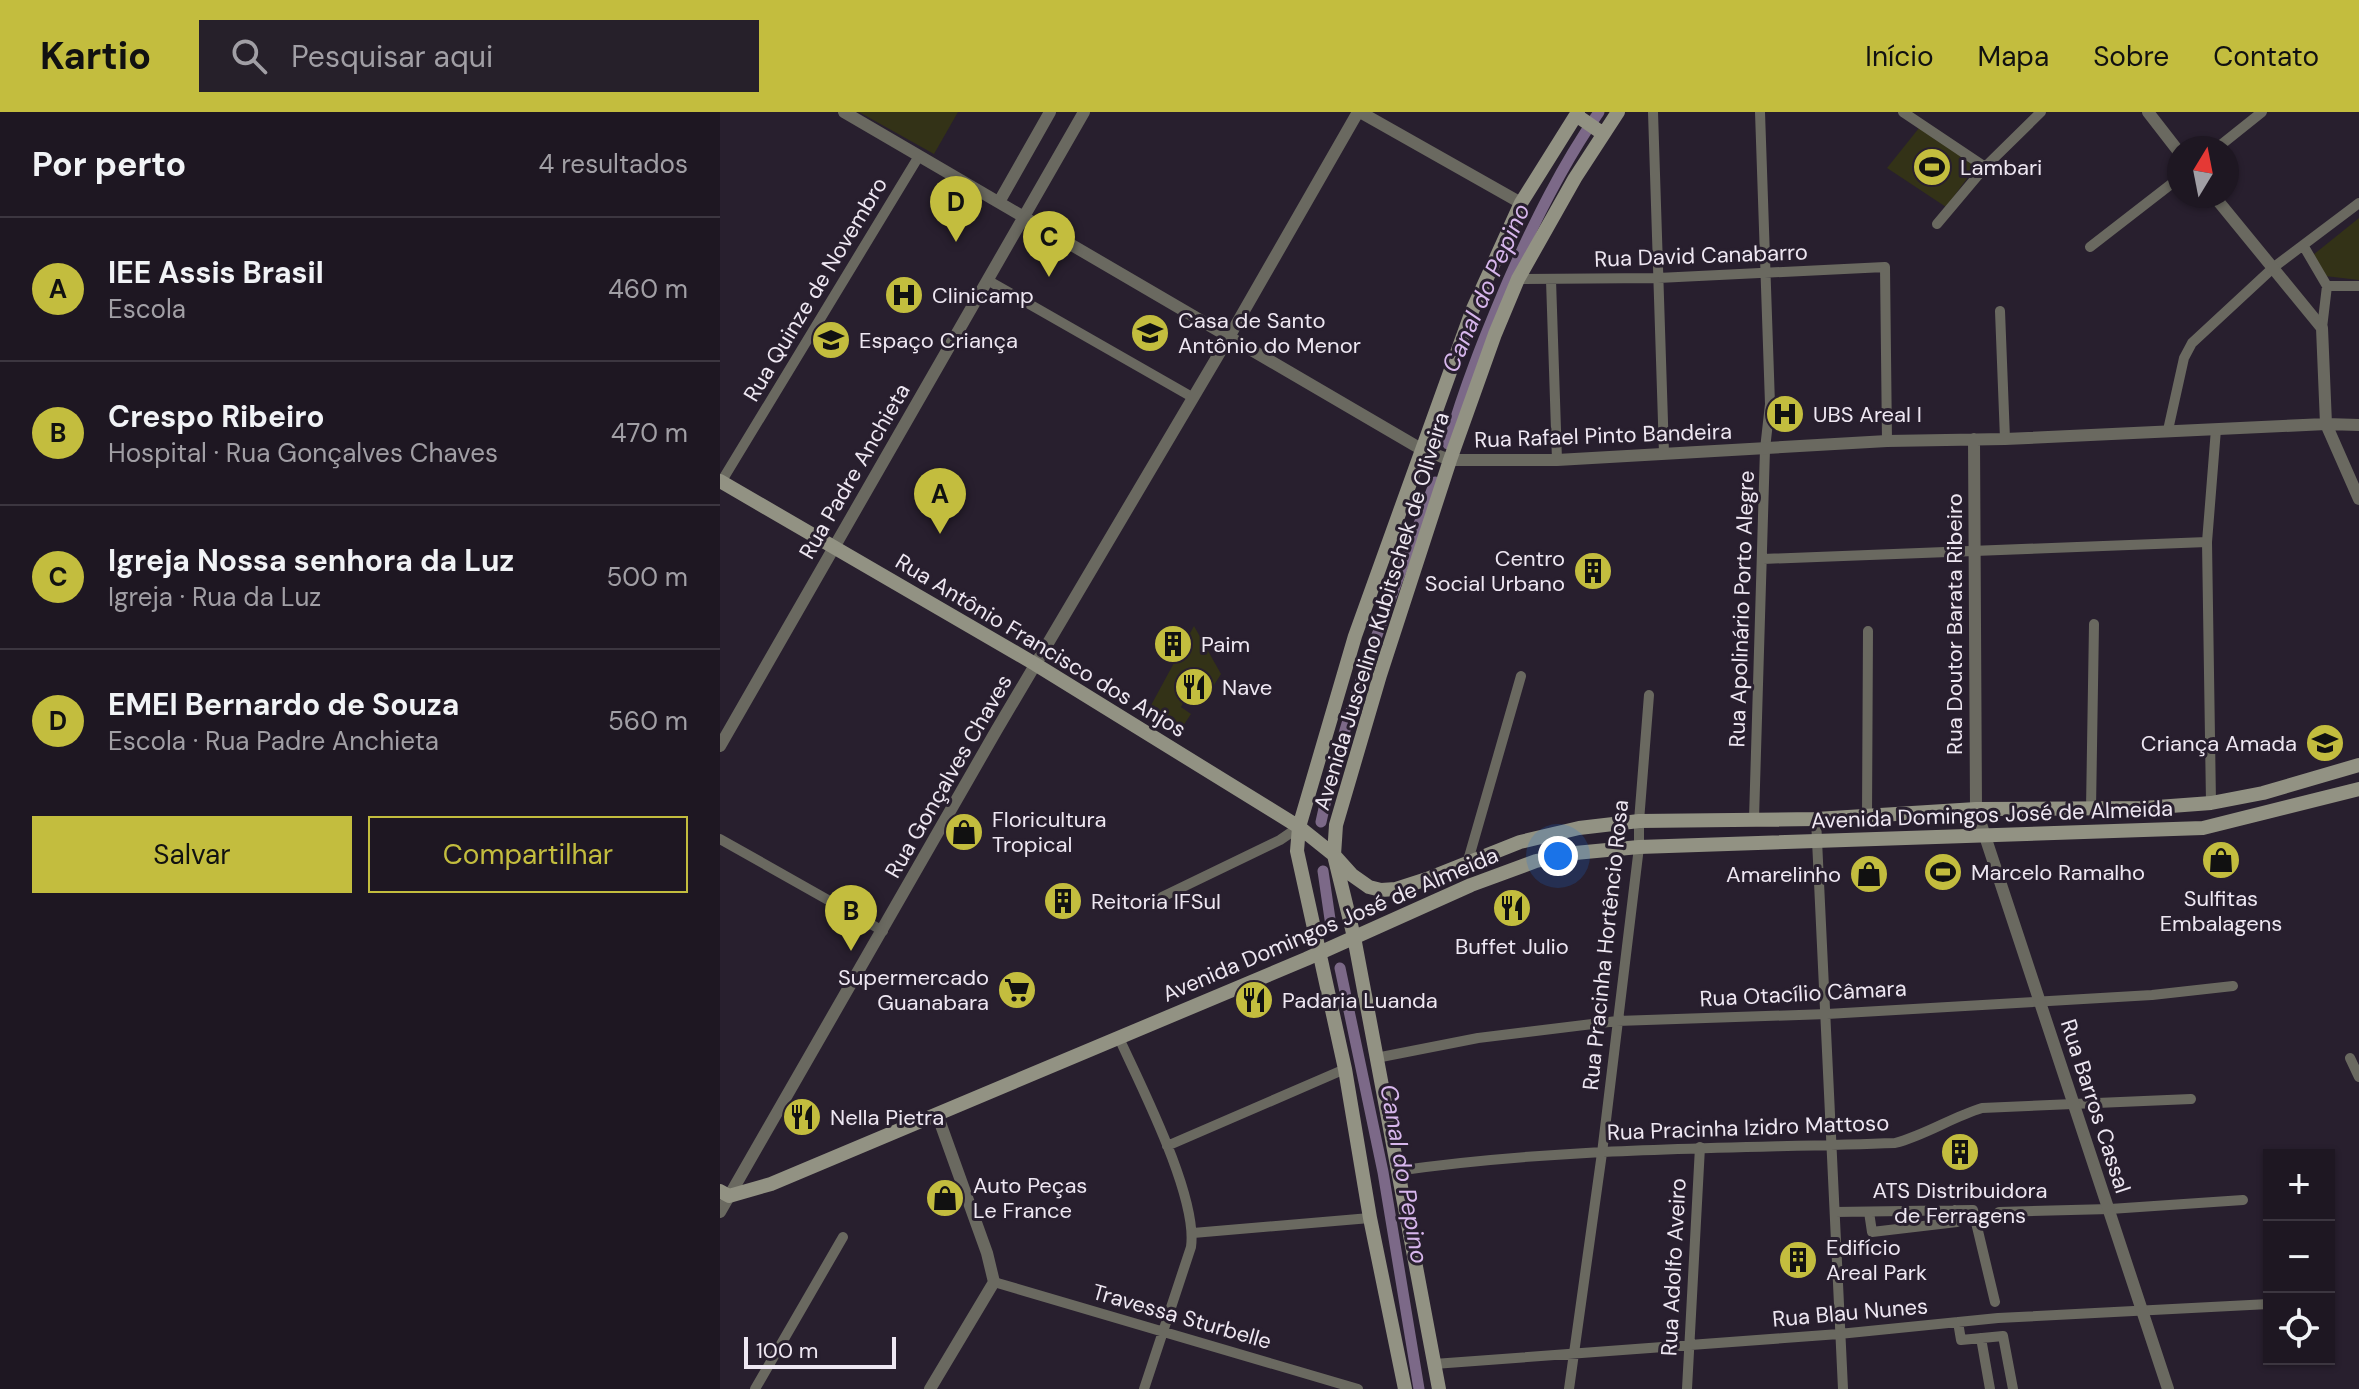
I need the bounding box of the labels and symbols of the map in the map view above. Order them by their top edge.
north arrow [2167,136,2239,208]
sports icon: Lambari [1911,146,1953,188]
place label: Lambari [1960,153,2042,182]
street label: Rua Quinze de Novembro [737,172,894,407]
pin: D [930,176,982,242]
water label: Canal do Pepino [1434,198,1537,377]
pin: C [1023,211,1075,277]
street label: Rua David Canabarro [1594,237,1808,274]
hospital icon: Clinicamp [883,274,925,316]
place label: Clinicamp [932,281,1034,310]
place label: Casa de Santo Antônio do Menor [1178,306,1361,360]
school or university icon: Casa de Santo Antônio do Menor [1129,312,1171,354]
school or university icon: Espaço Criança [810,319,852,361]
place label: Espaço Criança [859,326,1018,355]
street label: Rua Padre Anchieta [792,378,917,564]
hospital icon: UBS Areal I [1764,393,1806,435]
place label: UBS Areal I [1813,400,1922,429]
street label: Avenida Juscelino Kubitschek de Oliveira [1307,409,1456,814]
street label: Rua Rafael Pinto Bandeira [1474,417,1732,454]
pin: A [914,468,966,534]
street label: Rua Apolinário Porto Alegre [1722,470,1761,748]
street label: Rua Doutor Barata Ribeiro [1940,493,1969,755]
place label: Centro Social Urbano [1425,544,1565,598]
street label: Rua Antônio Francisco dos Anjos [890,547,1191,744]
building icon: Centro Social Urbano [1572,550,1614,592]
building icon: Paim [1152,623,1194,665]
place label: Paim [1201,630,1250,659]
restaurant icon: Nave [1173,666,1215,708]
street label: Rua Gonçalves Chaves [878,669,1019,883]
place label: Nave [1222,673,1272,702]
school or university icon: Criança Amada [2304,722,2346,764]
place label: Criança Amada [2141,729,2297,758]
street label: Avenida Domingos José de Almeida [1810,794,2174,835]
street label: Rua Pracinha Hortêncio Rosa [1576,798,1635,1092]
place label: Floricultura Tropical [992,805,1107,859]
shop icon: Floricultura Tropical [943,811,985,853]
your location [1538,836,1578,876]
shop icon: Sulfitas Embalagens [2200,839,2242,881]
street label: Avenida Domingos José de Almeida [1158,840,1503,1009]
sports icon: Marcelo Ramalho [1922,851,1964,893]
shop icon: Amarelinho [1848,853,1890,895]
place label: Marcelo Ramalho [1971,858,2145,887]
place label: Amarelinho [1726,860,1841,889]
building icon: Reitoria IFSul [1042,880,1084,922]
place label: Sulfitas Embalagens [2160,884,2282,938]
pin: B [825,885,877,951]
place label: Reitoria IFSul [1091,887,1221,916]
restaurant icon: Buffet Julio [1491,887,1533,929]
place label: Buffet Julio [1455,932,1569,961]
place label: Supermercado Guanabara [838,963,989,1017]
supermarket icon: Supermercado Guanabara [996,969,1038,1011]
street label: Rua Otacílio Câmara [1699,974,1907,1013]
restaurant icon: Padaria Luanda [1233,979,1275,1021]
place label: Padaria Luanda [1282,986,1438,1015]
street label: Rua Barros Cassal [2054,1015,2137,1197]
water label: Canal do Pepino [1373,1082,1436,1266]
restaurant icon: Nella Pietra [781,1096,823,1138]
place label: Nella Pietra [830,1103,944,1132]
street label: Rua Pracinha Izidro Mattoso [1606,1108,1890,1147]
building icon: ATS Distribuidora de Ferragens [1939,1131,1981,1173]
place label: Auto Peças Le France [973,1171,1087,1225]
place label: ATS Distribuidora de Ferragens [1872,1176,2048,1230]
shop icon: Auto Peças Le France [924,1177,966,1219]
street label: Rua Adolfo Aveiro [1654,1177,1693,1357]
place label: Edifício Areal Park [1826,1233,1927,1287]
building icon: Edifício Areal Park [1777,1239,1819,1281]
street label: Travessa Sturbelle [1089,1277,1275,1356]
street label: Rua Blau Nunes [1771,1291,1929,1334]
scale bar [744,1333,896,1369]

